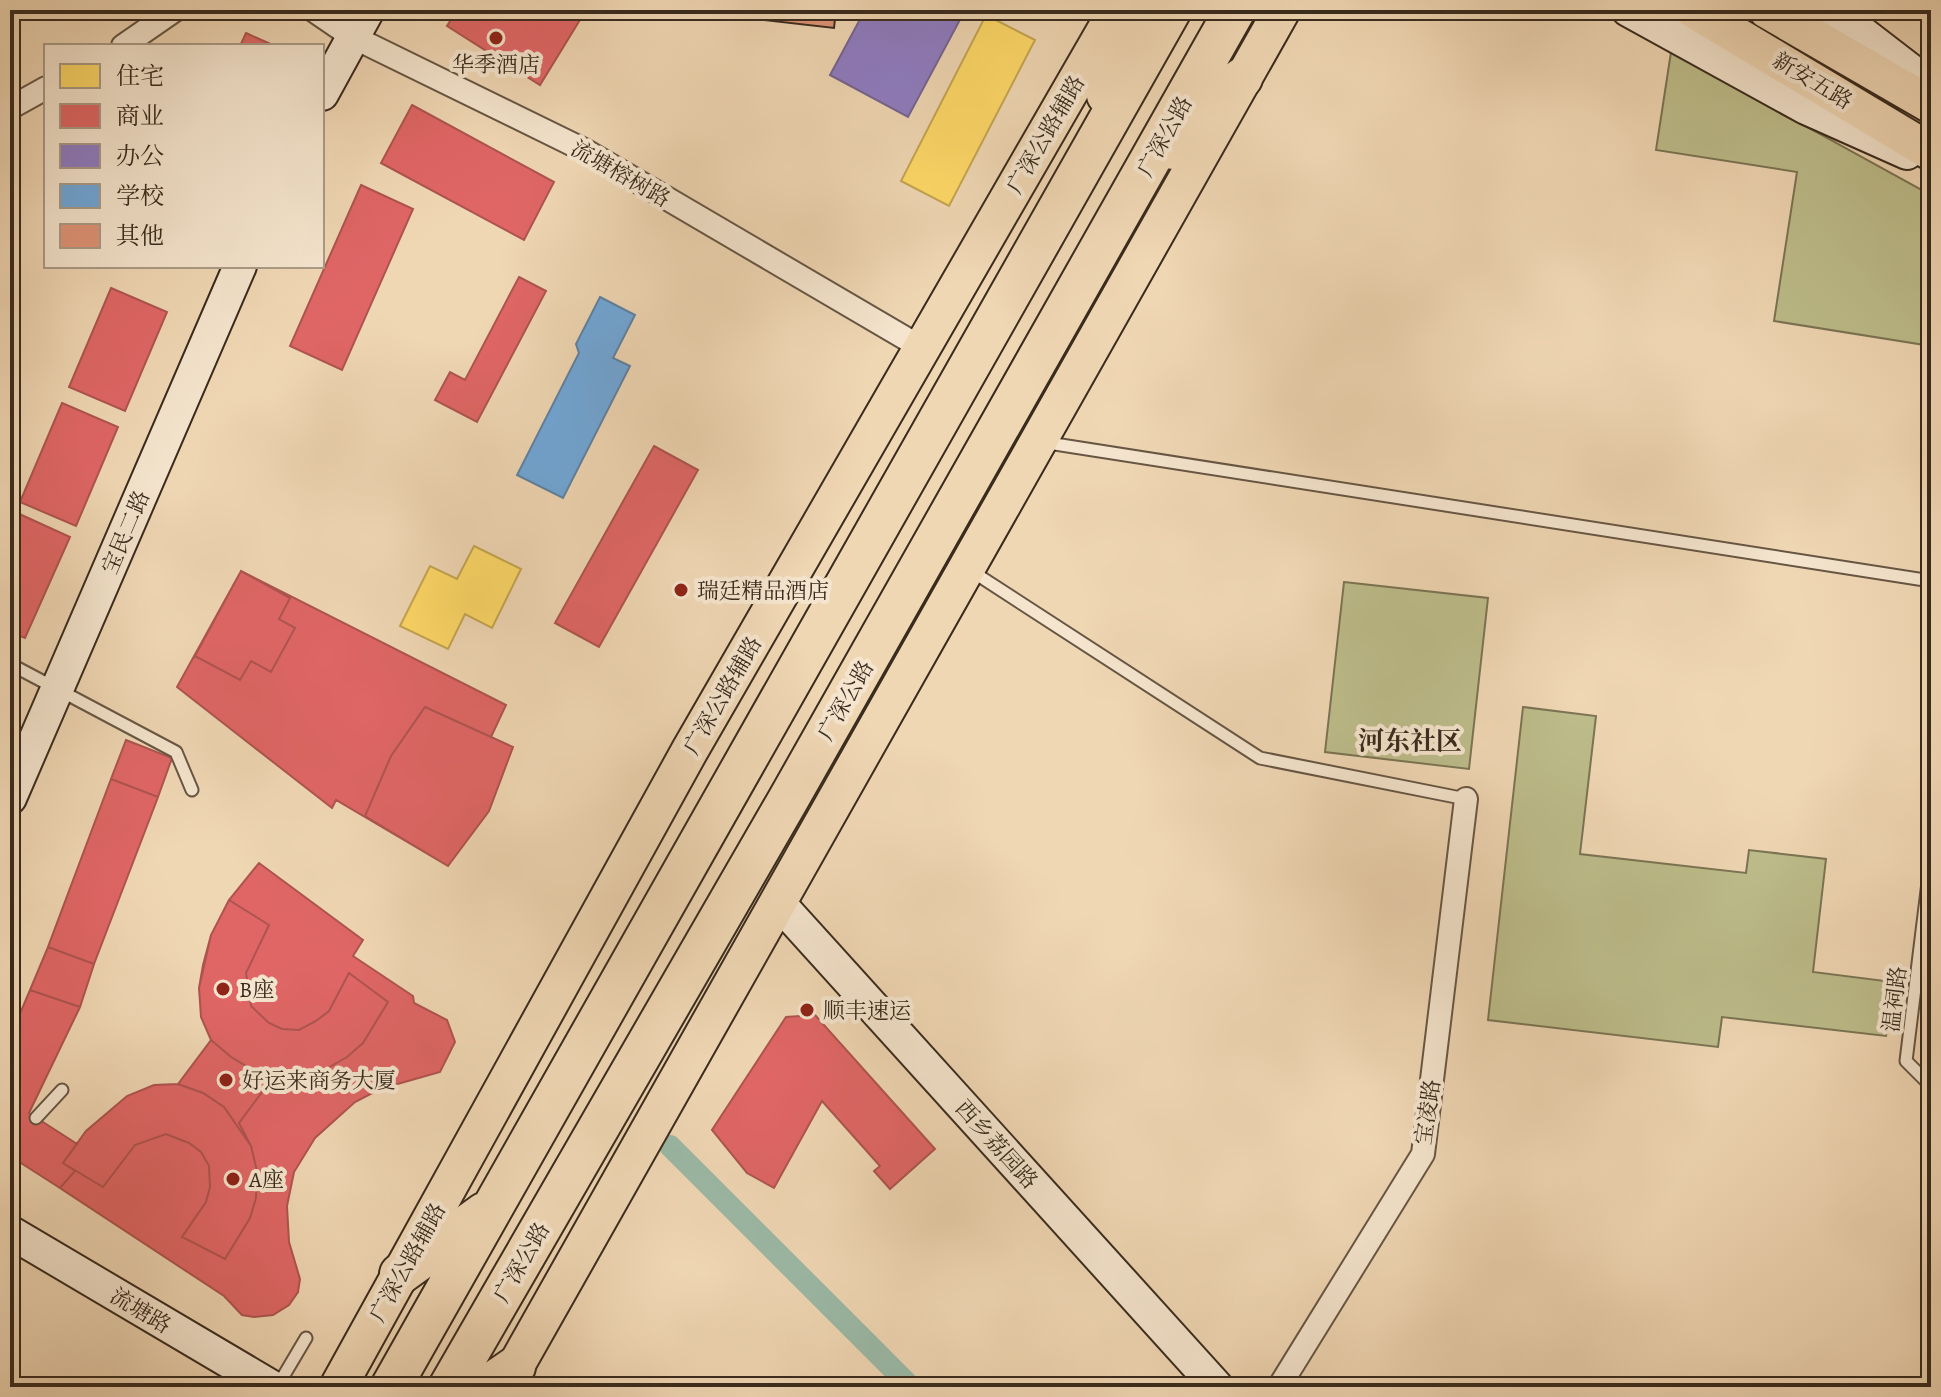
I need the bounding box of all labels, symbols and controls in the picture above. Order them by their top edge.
marker: 华季酒店 [487,29,505,47]
legend [44,44,324,268]
street label: 新安五路 [1767,45,1858,116]
place label: 华季酒店 [452,50,540,80]
text: 住宅 [116,60,164,92]
street label: 广深公路辅路 [1000,70,1092,199]
street label: 广深公路 [1130,91,1199,182]
text: 商业 [116,100,164,132]
street label: 流塘榕树路 [565,133,676,214]
text: 办公 [116,140,164,172]
text: 学校 [116,180,164,212]
text: 其他 [116,220,164,252]
street label: 宝民二路 [95,486,157,579]
place label: 瑞廷精品酒店 [697,576,829,606]
marker: 瑞廷精品酒店 [672,581,690,599]
street label: 广深公路辅路 [677,631,769,760]
street label: 广深公路 [811,655,881,746]
district label: 河东社区 [1358,724,1462,759]
street label: 温祠路 [1876,965,1914,1034]
place label: B座 [239,975,274,1005]
marker: B座 [214,980,232,998]
place label: 顺丰速运 [823,996,911,1026]
marker: 顺丰速运 [798,1001,816,1019]
place label: 好运来商务大厦 [242,1066,396,1096]
marker: 好运来商务大厦 [217,1071,235,1089]
street label: 宝凌路 [1409,1077,1447,1147]
street label: 西乡荔园路 [948,1094,1044,1196]
place label: A座 [248,1165,284,1195]
marker: A座 [224,1170,242,1188]
street label: 广深公路辅路 [363,1197,453,1327]
street label: 广深公路 [487,1217,557,1308]
street label: 流塘路 [104,1281,177,1341]

